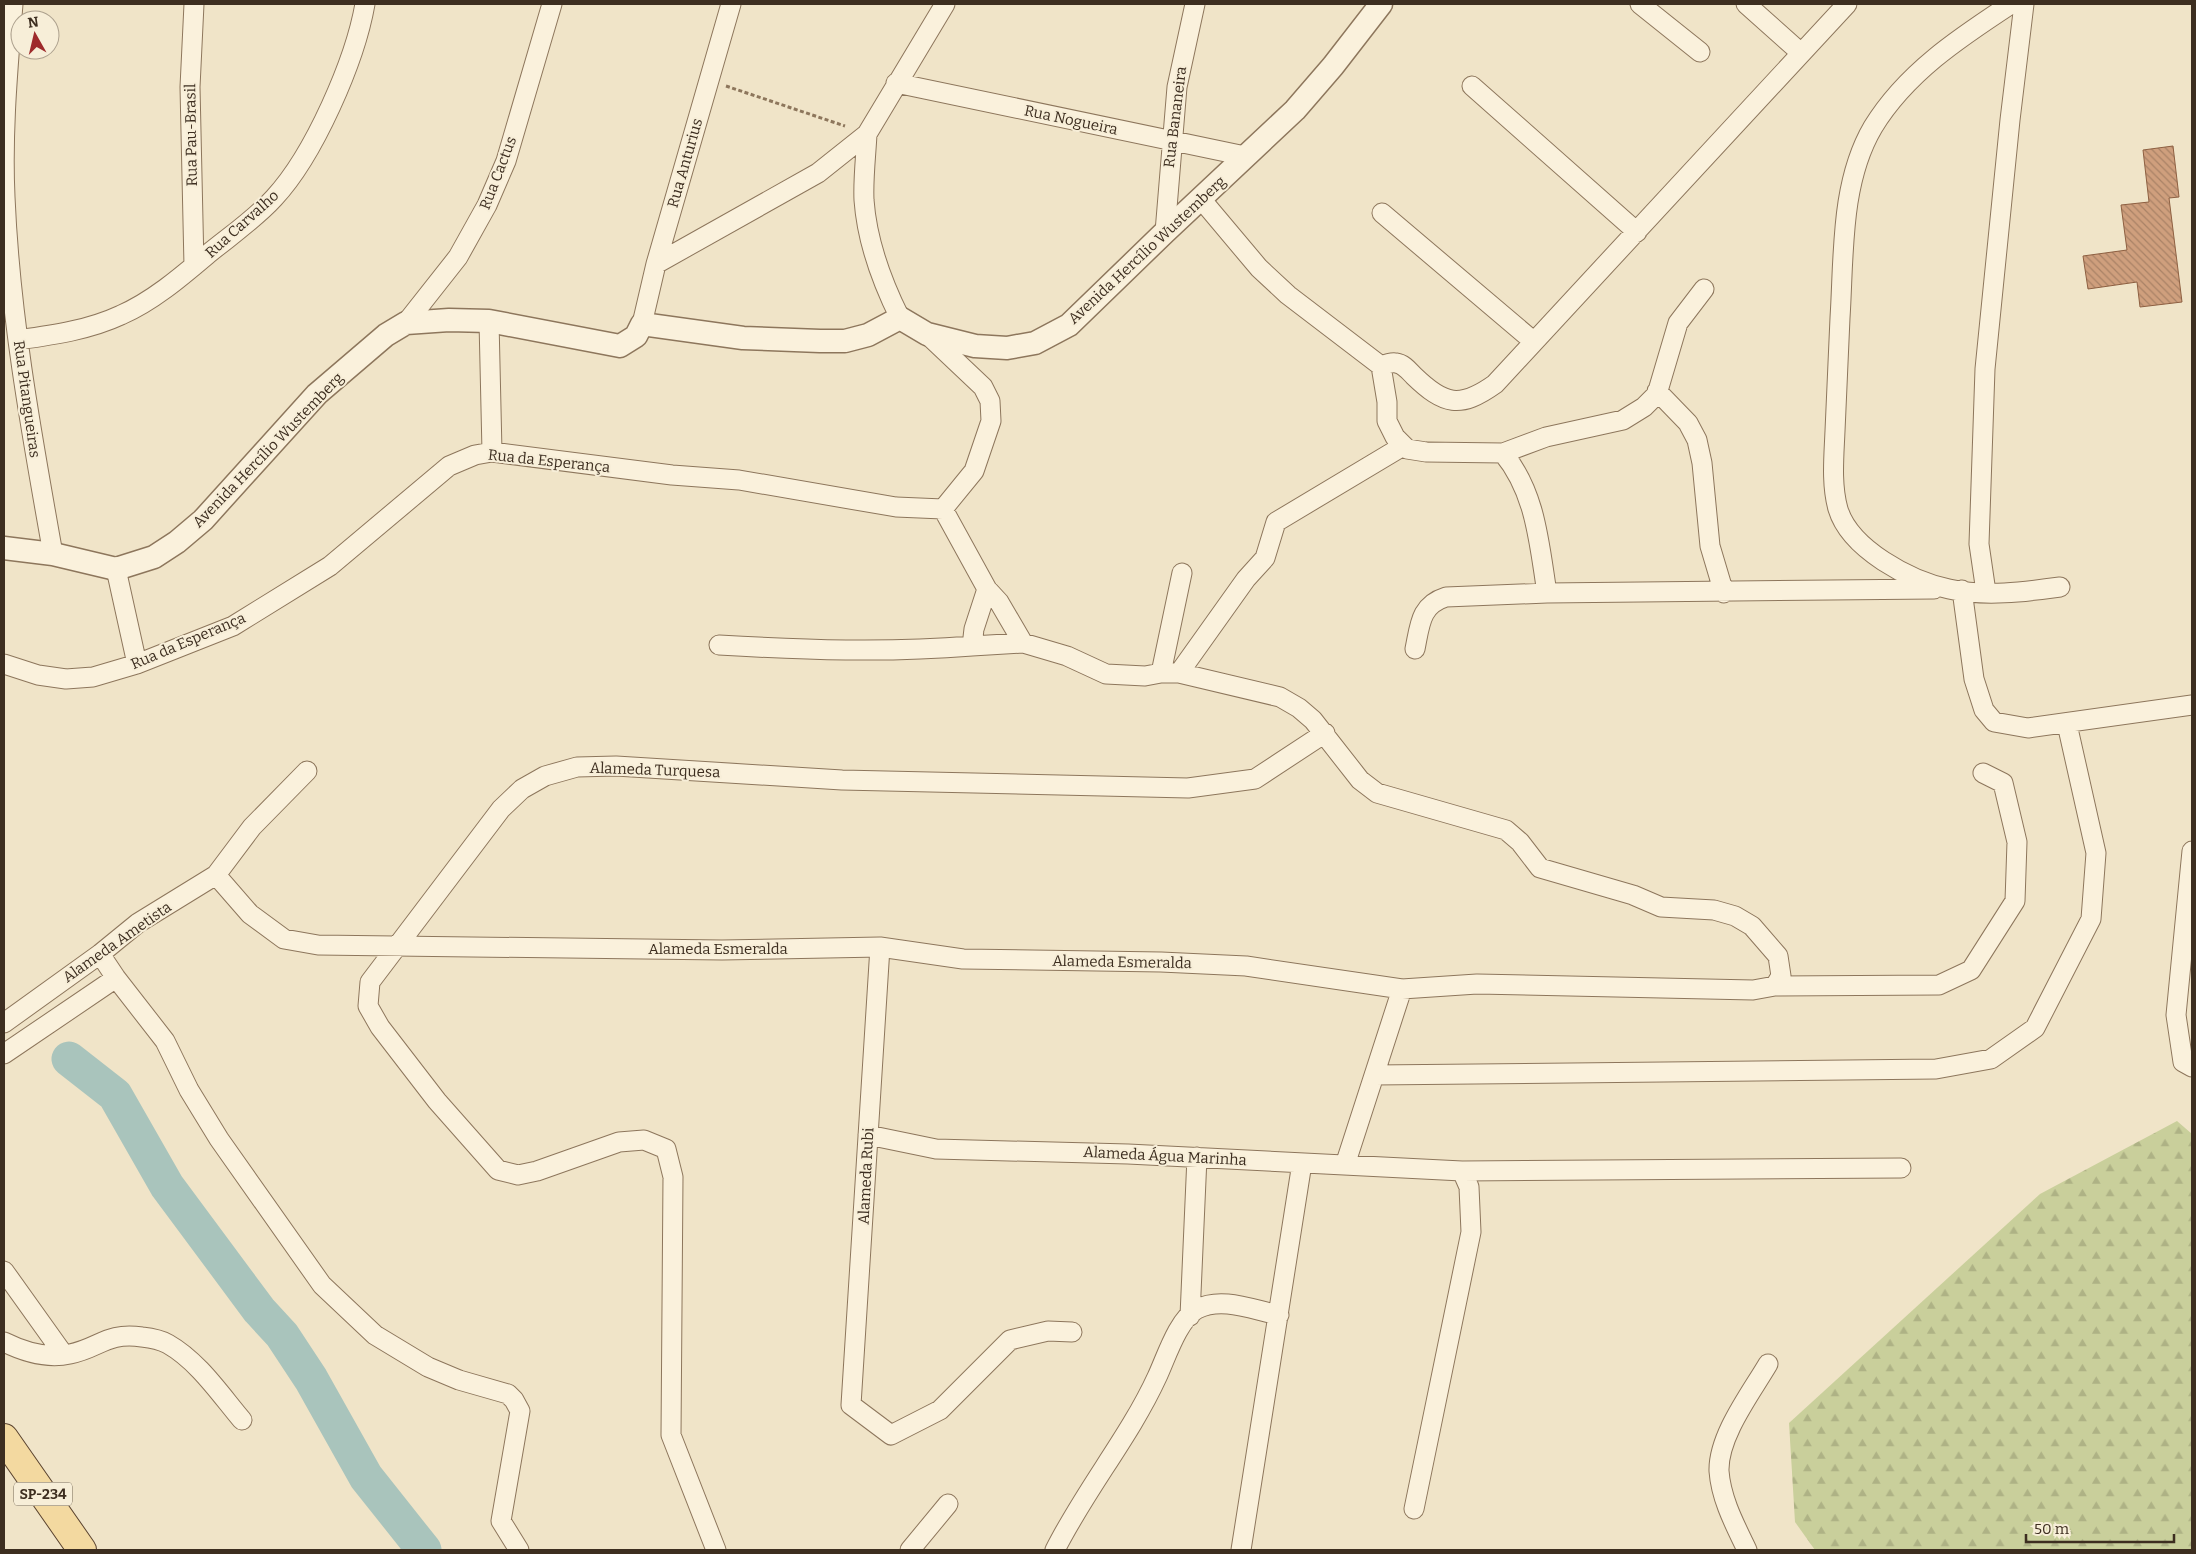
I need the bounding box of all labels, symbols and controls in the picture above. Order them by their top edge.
north arrow [10,10,60,60]
text: N [27,13,40,32]
street label: Rua Bananeira [1160,65,1190,169]
street label: Rua Pau-Brasil [181,83,201,187]
street label: Rua Nogueira [1023,101,1119,139]
street label: Rua Anturius [664,116,706,210]
street label: Rua Cactus [476,134,520,212]
street label: Avenida Hercílio Wustemberg [1065,172,1229,328]
street label: Rua Carvalho [202,186,282,262]
street label: Rua Pitangueiras [10,339,44,459]
street label: Avenida Hercílio Wustemberg [189,369,347,531]
street label: Rua da Esperança [487,446,611,476]
street label: Rua da Esperança [128,609,248,673]
street label: Alameda Turquesa [589,759,721,781]
street label: Alameda Ametista [59,898,175,986]
street label: Alameda Esmeralda [648,940,788,958]
street label: Alameda Esmeralda [1052,952,1192,972]
street label: Alameda Rubi [854,1126,878,1225]
street label: Alameda Água Marinha [1083,1143,1247,1169]
road number: SP-234 [14,1482,72,1506]
scale bar [2026,1512,2174,1544]
text: 50 m [2034,1520,2070,1538]

